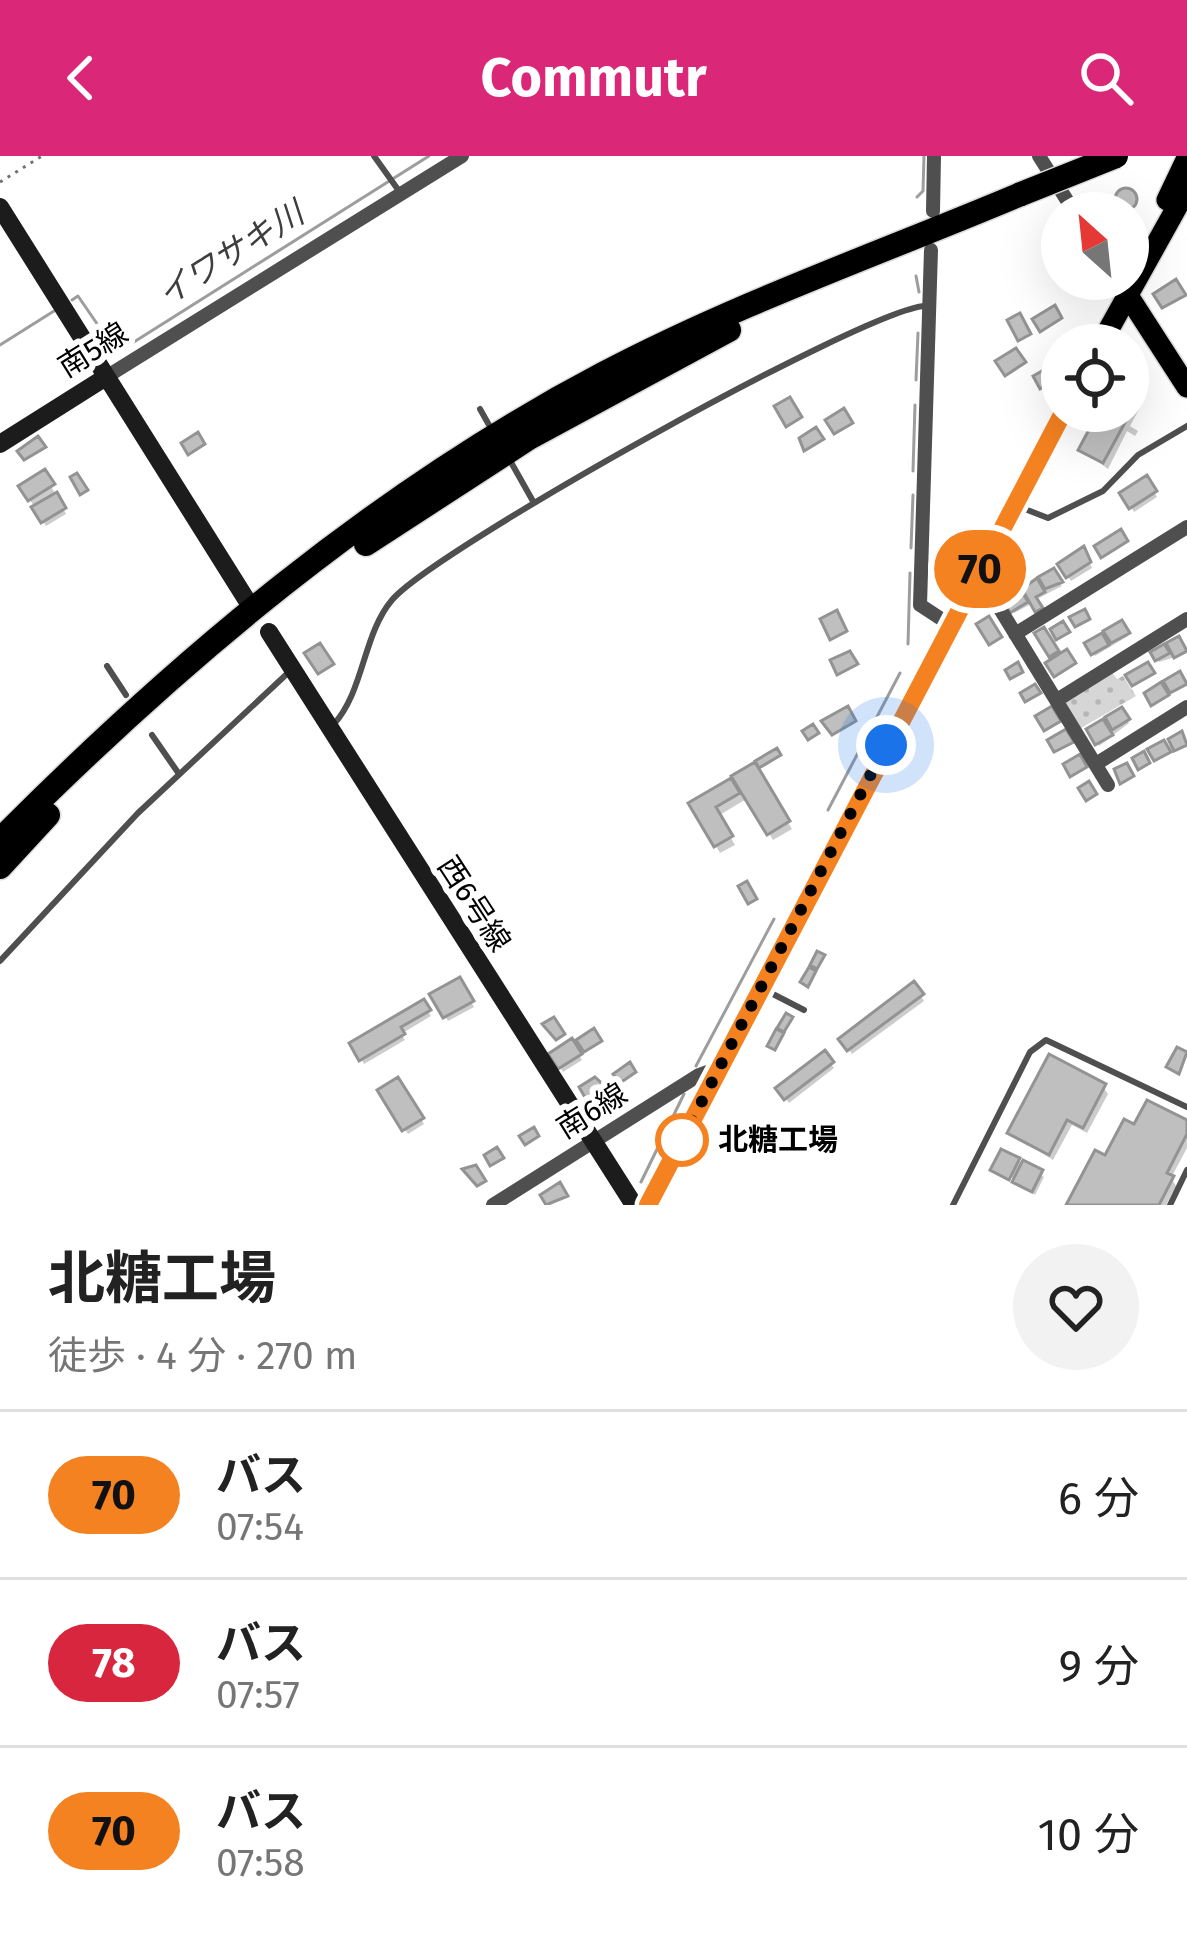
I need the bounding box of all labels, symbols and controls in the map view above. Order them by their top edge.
icon: back [48,45,114,111]
icon: search [1073,45,1139,111]
text: Commutr [480,46,707,110]
water label: イワサキ川 [150,192,314,315]
north arrow [1041,192,1149,300]
map controls [1041,192,1149,432]
street label: 南5線 [52,315,134,385]
button: locate [1041,324,1149,432]
line badge: 70 [926,530,1034,608]
text: 70 [958,544,1002,594]
your location [856,715,916,775]
street label: 西6号線 [430,850,518,958]
street label: 南6線 [550,1076,634,1146]
marker: 北糖工場 [657,1115,707,1165]
place label: 北糖工場 [718,1122,838,1158]
button: heart [1013,1244,1139,1370]
text: 北糖工場 [48,1245,276,1313]
text: 徒歩 · 4 分 · 270 m [48,1333,357,1379]
text: バス [216,1449,306,1503]
text: 70 [92,1470,136,1520]
text: 6 分 [1058,1472,1139,1526]
text: 07:54 [216,1504,304,1550]
text: バス [216,1617,306,1671]
text: 78 [92,1638,136,1688]
text: 9 分 [1058,1640,1139,1694]
text: 07:57 [216,1672,300,1718]
text: バス [216,1785,306,1839]
text: 70 [92,1806,136,1856]
text: 10 分 [1037,1808,1139,1862]
text: 07:58 [216,1840,305,1886]

